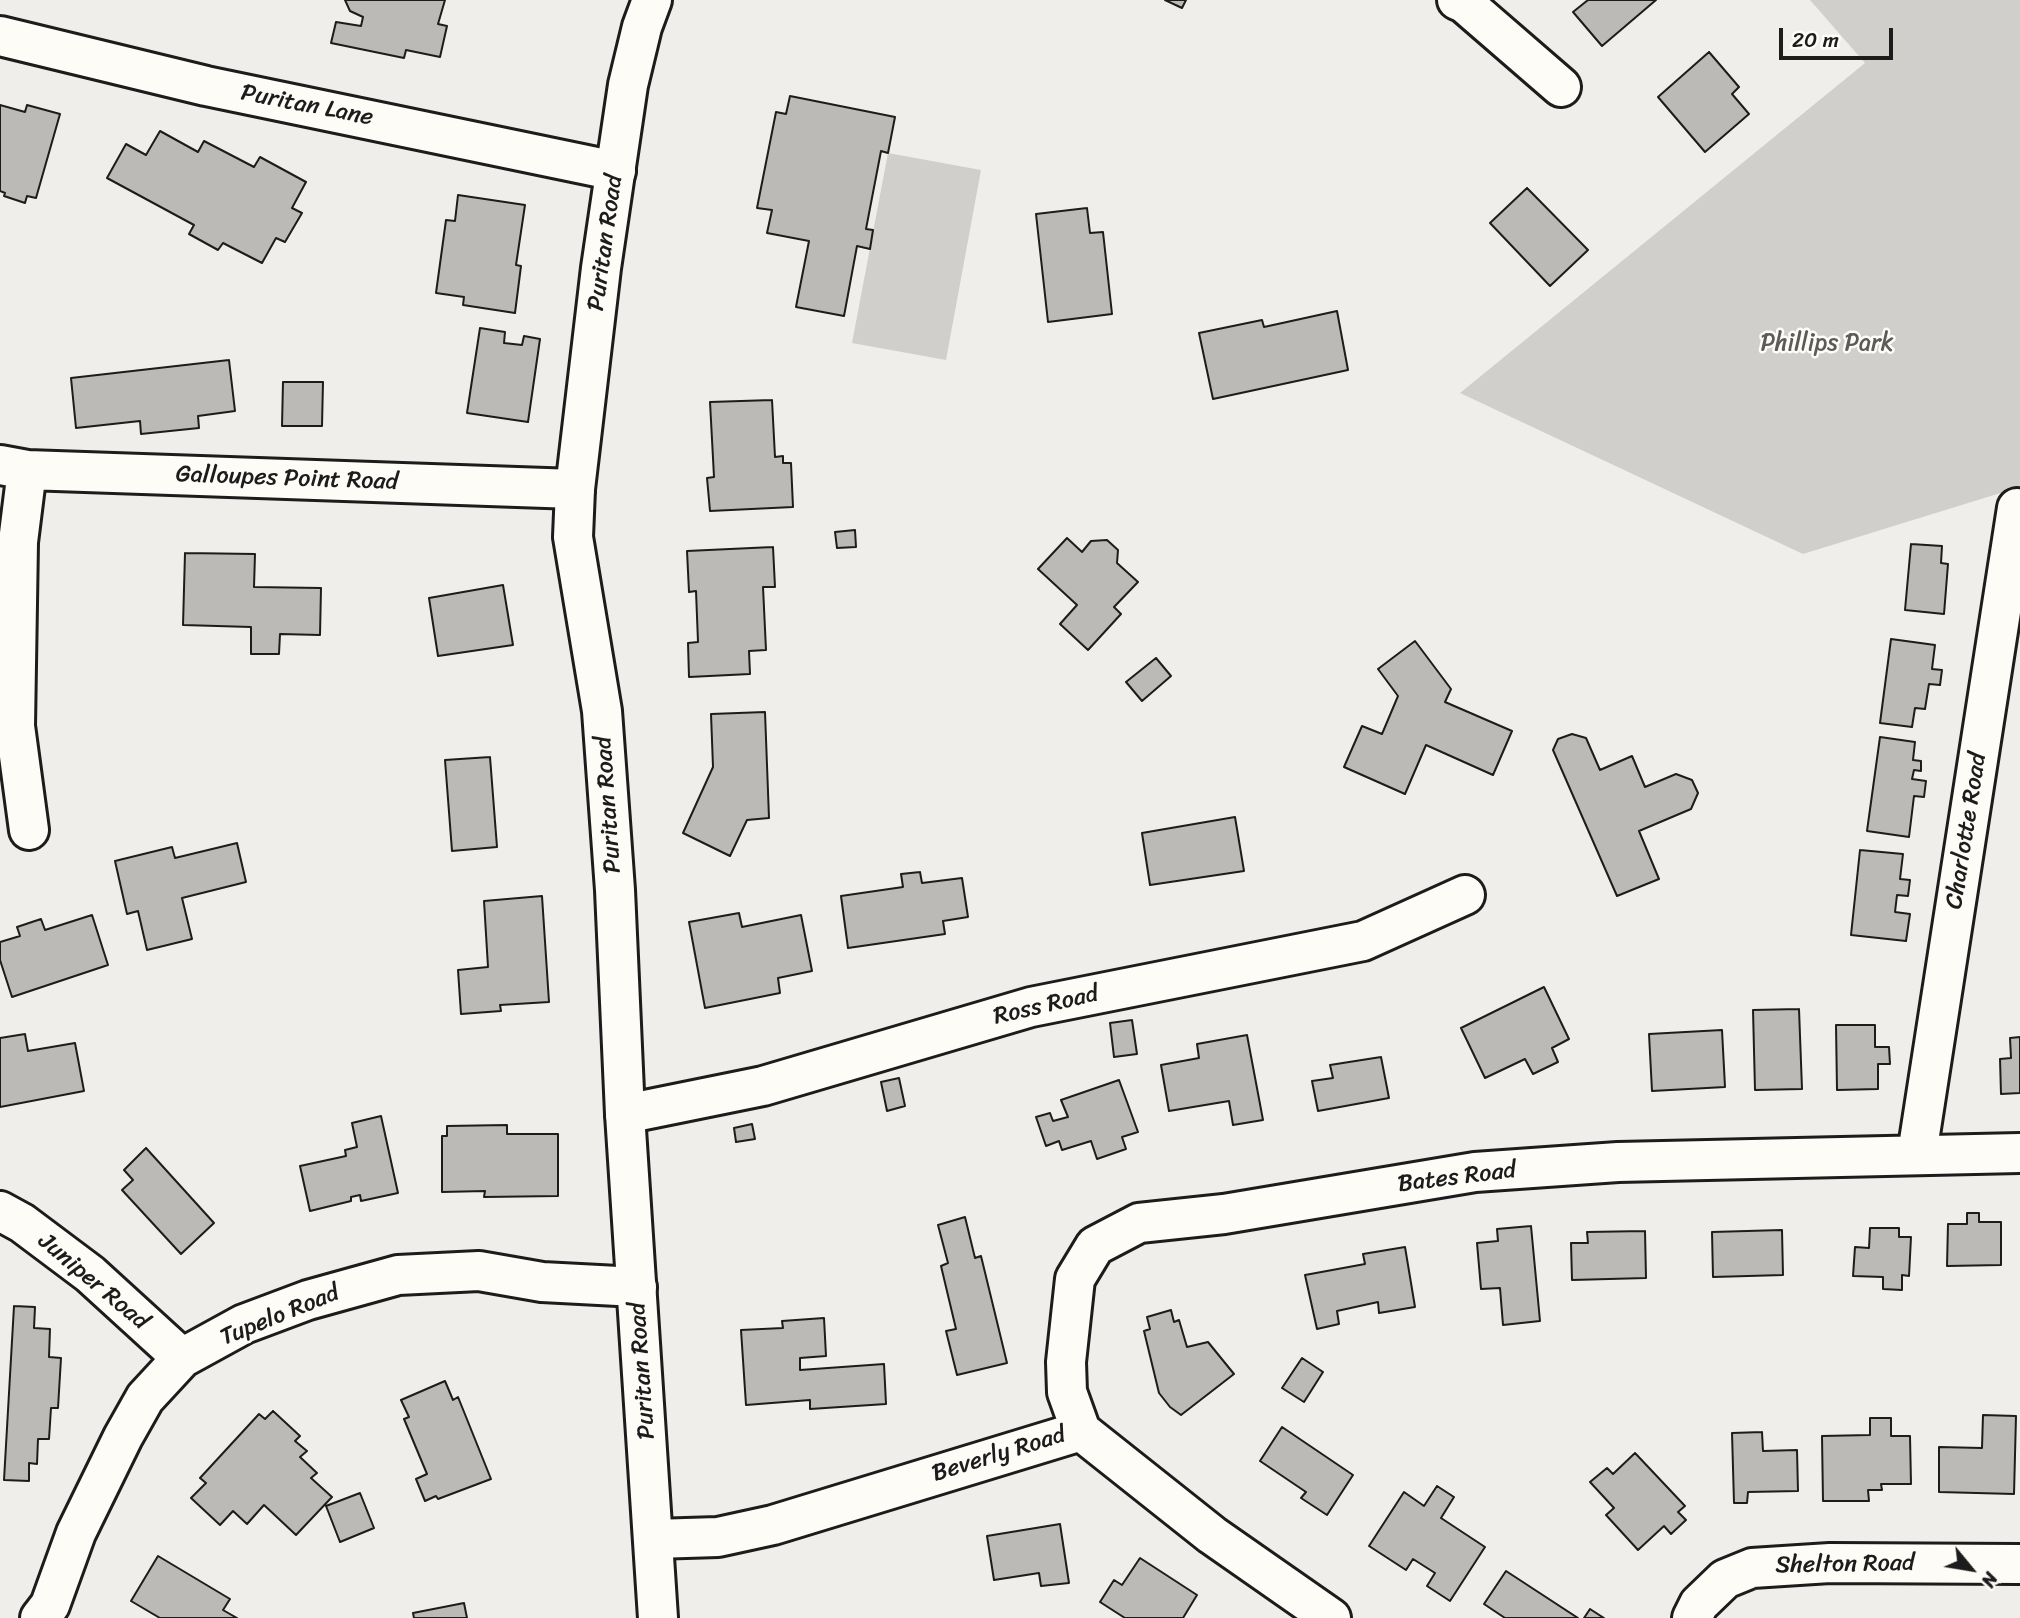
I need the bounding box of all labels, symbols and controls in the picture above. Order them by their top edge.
scale bar [1782,14,1896,58]
text: 20 m [1792,21,1839,59]
street label: Puritan Lane [238,79,376,133]
street label: Puritan Road [582,173,630,313]
park label: Phillips Park [1760,330,1894,358]
street label: Galloupes Point Road [175,461,399,497]
street label: Puritan Road [590,736,628,874]
street label: Charlotte Road [1940,751,1994,911]
street label: Ross Road [991,980,1101,1032]
street label: Bates Road [1396,1156,1518,1200]
street label: Juniper Road [32,1227,154,1337]
street label: Tupelo Road [216,1279,344,1353]
street label: Puritan Road [624,1302,662,1440]
street label: Beverly Road [929,1421,1069,1489]
north arrow [1936,1534,2006,1604]
street label: Shelton Road [1775,1549,1915,1581]
text: N [1972,1566,2007,1594]

